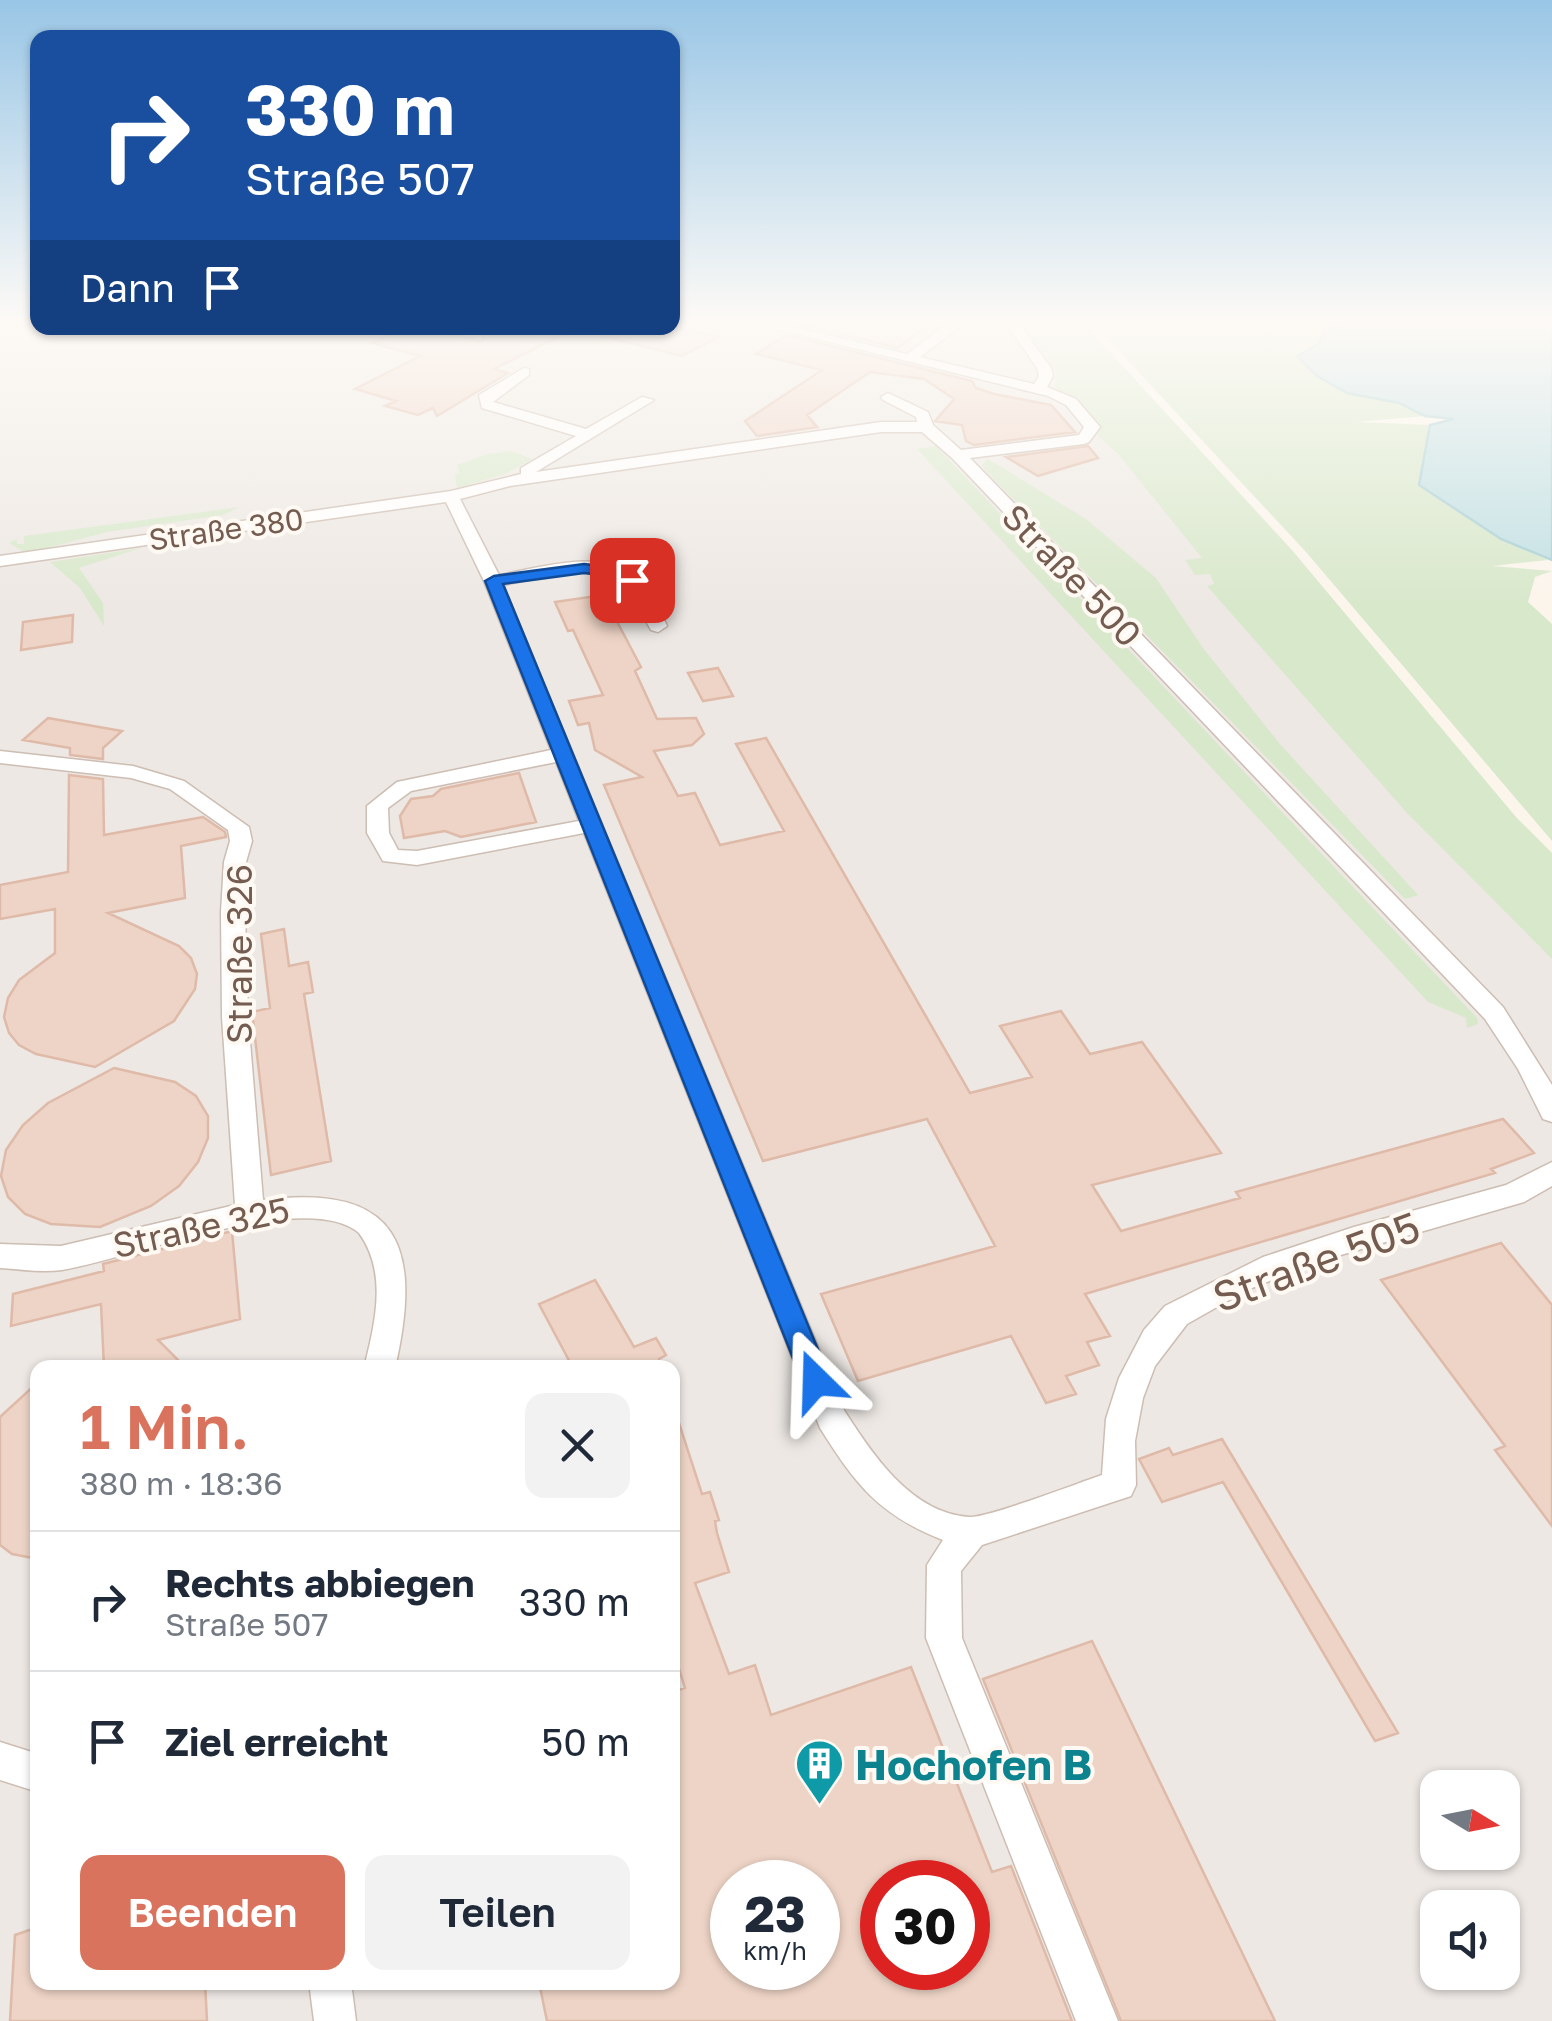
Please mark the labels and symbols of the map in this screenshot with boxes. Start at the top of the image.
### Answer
street label: Straße 500 [994,495,1150,655]
street label: Straße 380 [146,500,306,558]
pin [590,538,675,623]
street label: Straße 326 [218,864,260,1044]
street label: Straße 325 [109,1188,293,1266]
street label: Straße 505 [1206,1200,1426,1322]
position arrow [764,1329,868,1433]
building icon: Hochofen B [794,1738,846,1806]
place label: Hochofen B [855,1739,1092,1789]
north arrow [1420,1770,1520,1870]
speed limit sign: 30 [860,1860,990,1990]

